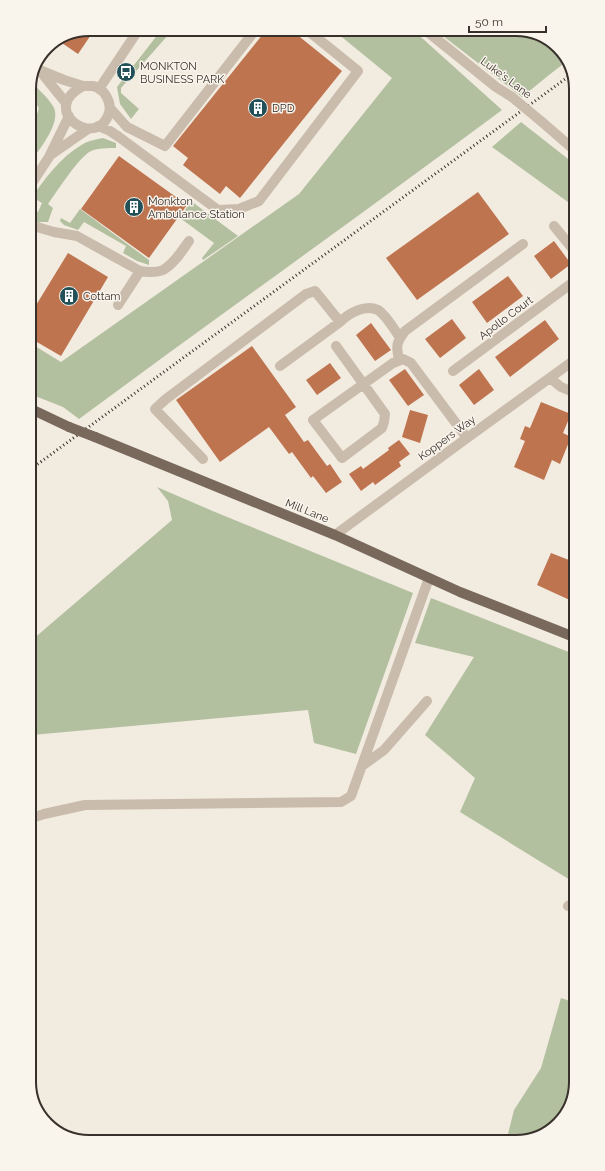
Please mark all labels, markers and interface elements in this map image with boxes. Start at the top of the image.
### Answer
scale bar [469,8,546,34]
text: 50 m [475,15,503,29]
street label: Luke's Lane [478,55,534,102]
place label: MONKTON BUSINESS PARK [140,60,225,86]
bus stop icon: MONKTON BUSINESS PARK [115,61,137,83]
building icon: DPD [247,97,269,119]
place label: DPD [272,102,295,115]
place label: Monkton Ambulance Station [148,195,245,221]
building icon: Monkton Ambulance Station [123,196,145,218]
building icon: Cottam [58,285,80,307]
place label: Cottam [83,290,120,303]
street label: Apollo Court [476,293,536,343]
street label: Koppers Way [416,413,478,463]
street label: Mill Lane [283,496,331,526]

